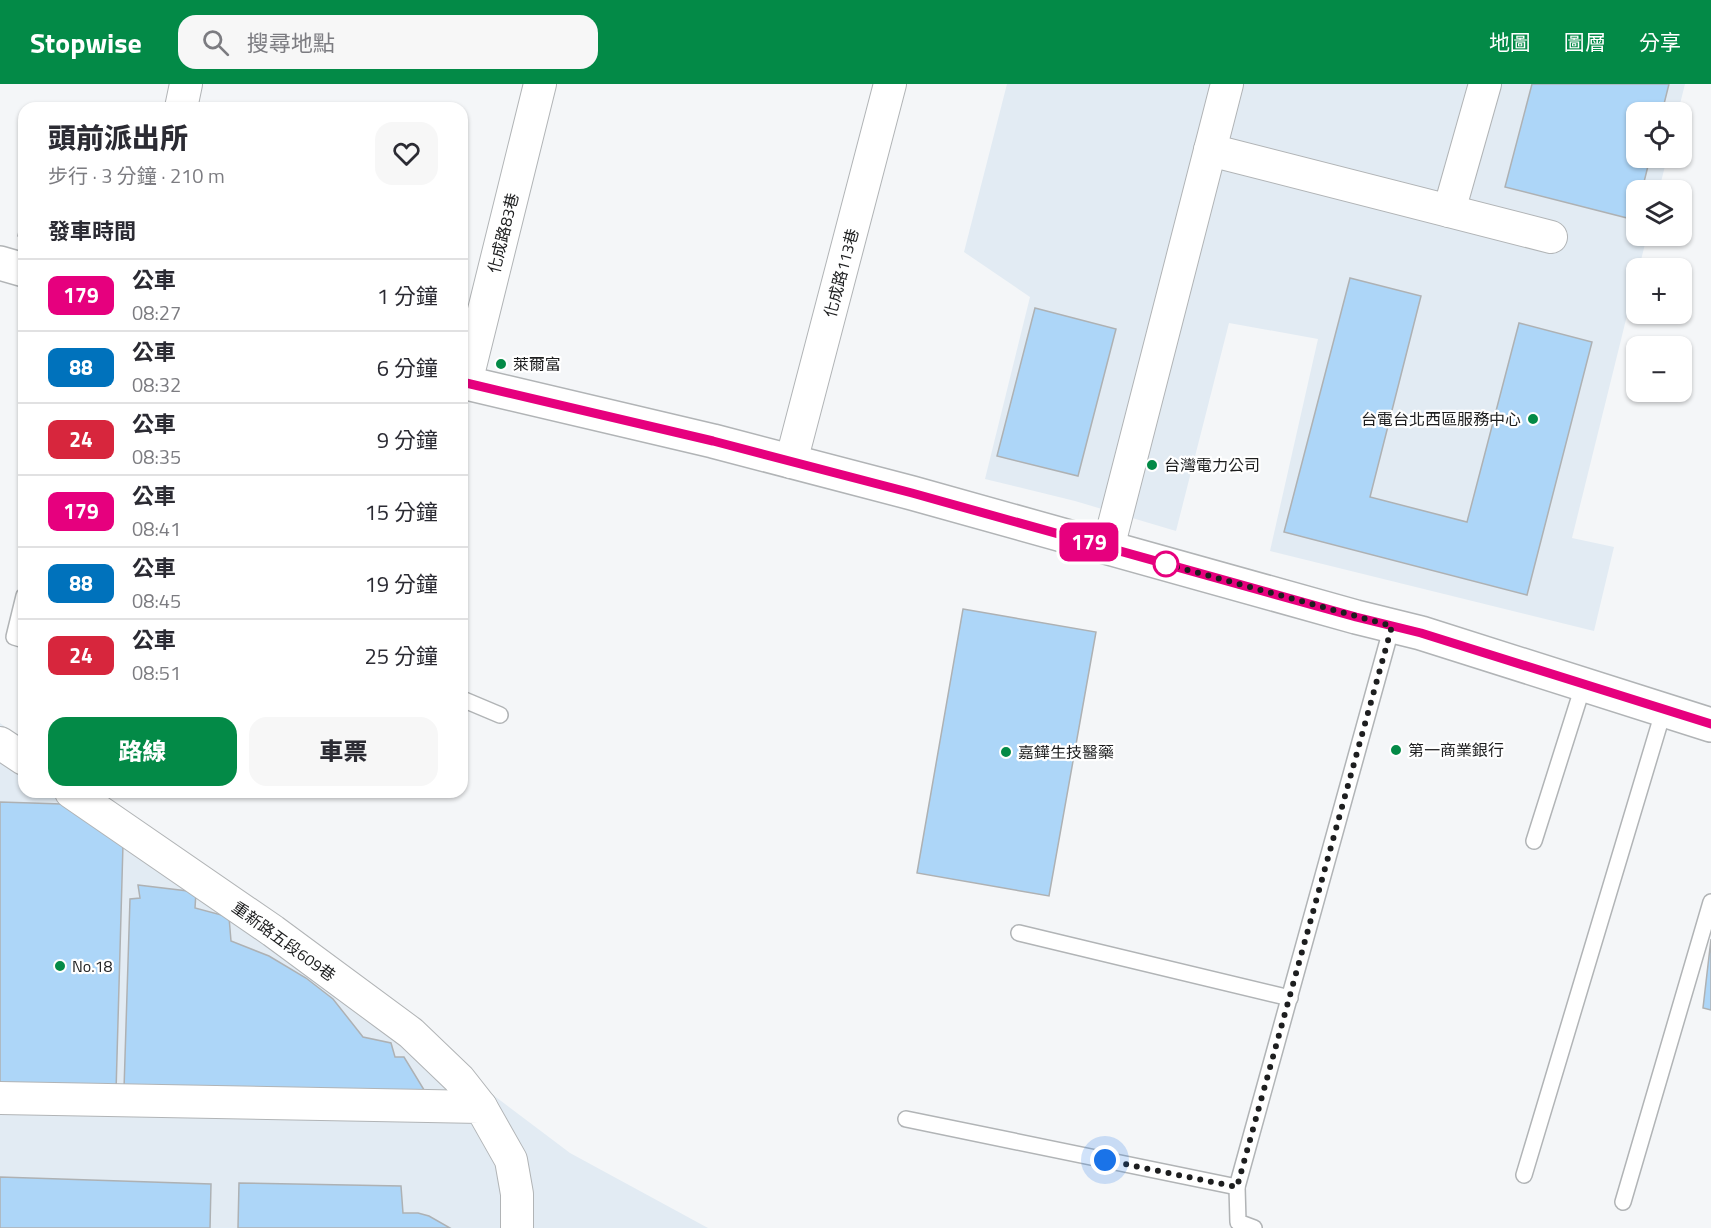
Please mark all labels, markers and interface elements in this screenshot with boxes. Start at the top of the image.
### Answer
search box [178,15,598,69]
text: Stopwise [30,21,142,64]
icon: search [199,26,232,59]
text: 搜尋地點 [247,26,335,60]
text: 地圖 [1489,26,1531,58]
text: 圖層 [1564,26,1606,58]
text: 分享 [1639,26,1681,58]
map controls [1626,102,1692,402]
button: locate [1626,102,1692,168]
text: 頭前派出所 [48,116,188,159]
button: heart [375,122,438,185]
text: 步行 · 3 分鐘 · 210 m [48,160,225,191]
button: layers [1626,180,1692,246]
street label: 化成路83巷 [481,190,525,276]
text: 發車時間 [48,214,136,248]
street label: 化成路113巷 [818,226,864,320]
button: + [1626,258,1692,324]
text: 公車 [132,263,176,297]
text: 179 [63,279,99,311]
text: 1 分鐘 [377,279,438,313]
text: 08:27 [132,297,181,328]
text: 公車 [132,335,176,369]
button: − [1626,336,1692,402]
text: 88 [69,351,93,383]
text: 6 分鐘 [377,351,438,385]
place label: 萊爾富 [513,352,561,376]
marker: 萊爾富 [494,357,508,371]
text: 08:32 [132,369,181,400]
text: 公車 [132,407,176,441]
place label: 台電台北西區服務中心 [1361,407,1521,431]
marker: 台電台北西區服務中心 [1526,412,1540,426]
text: 24 [69,423,93,455]
text: 9 分鐘 [377,423,438,457]
text: 08:35 [132,441,181,472]
place label: 台灣電力公司 [1164,453,1260,477]
marker: 台灣電力公司 [1145,458,1159,472]
text: 公車 [132,479,176,513]
text: 179 [63,495,99,527]
text: 15 分鐘 [365,495,438,529]
text: 08:41 [132,513,181,544]
line badge: 179 [1054,522,1124,562]
text: 179 [1071,526,1107,558]
text: 公車 [132,551,176,585]
unlabelled marker [1153,551,1179,577]
text: 88 [69,567,93,599]
text: 19 分鐘 [365,567,438,601]
text: 08:45 [132,585,181,616]
text: 公車 [132,623,176,657]
text: 24 [69,639,93,671]
text: 25 分鐘 [365,639,438,673]
text: 08:51 [132,657,181,688]
button: 路線 [48,717,237,786]
button: 車票 [249,717,438,786]
place label: 第一商業銀行 [1408,738,1504,762]
place label: 嘉鏵生技醫藥 [1018,740,1114,764]
marker: 第一商業銀行 [1389,743,1403,757]
marker: 嘉鏵生技醫藥 [999,745,1013,759]
street label: 重新路五段609巷 [227,895,341,987]
place label: No.18 [72,954,113,978]
marker: No.18 [53,959,67,973]
your location [1090,1145,1120,1175]

